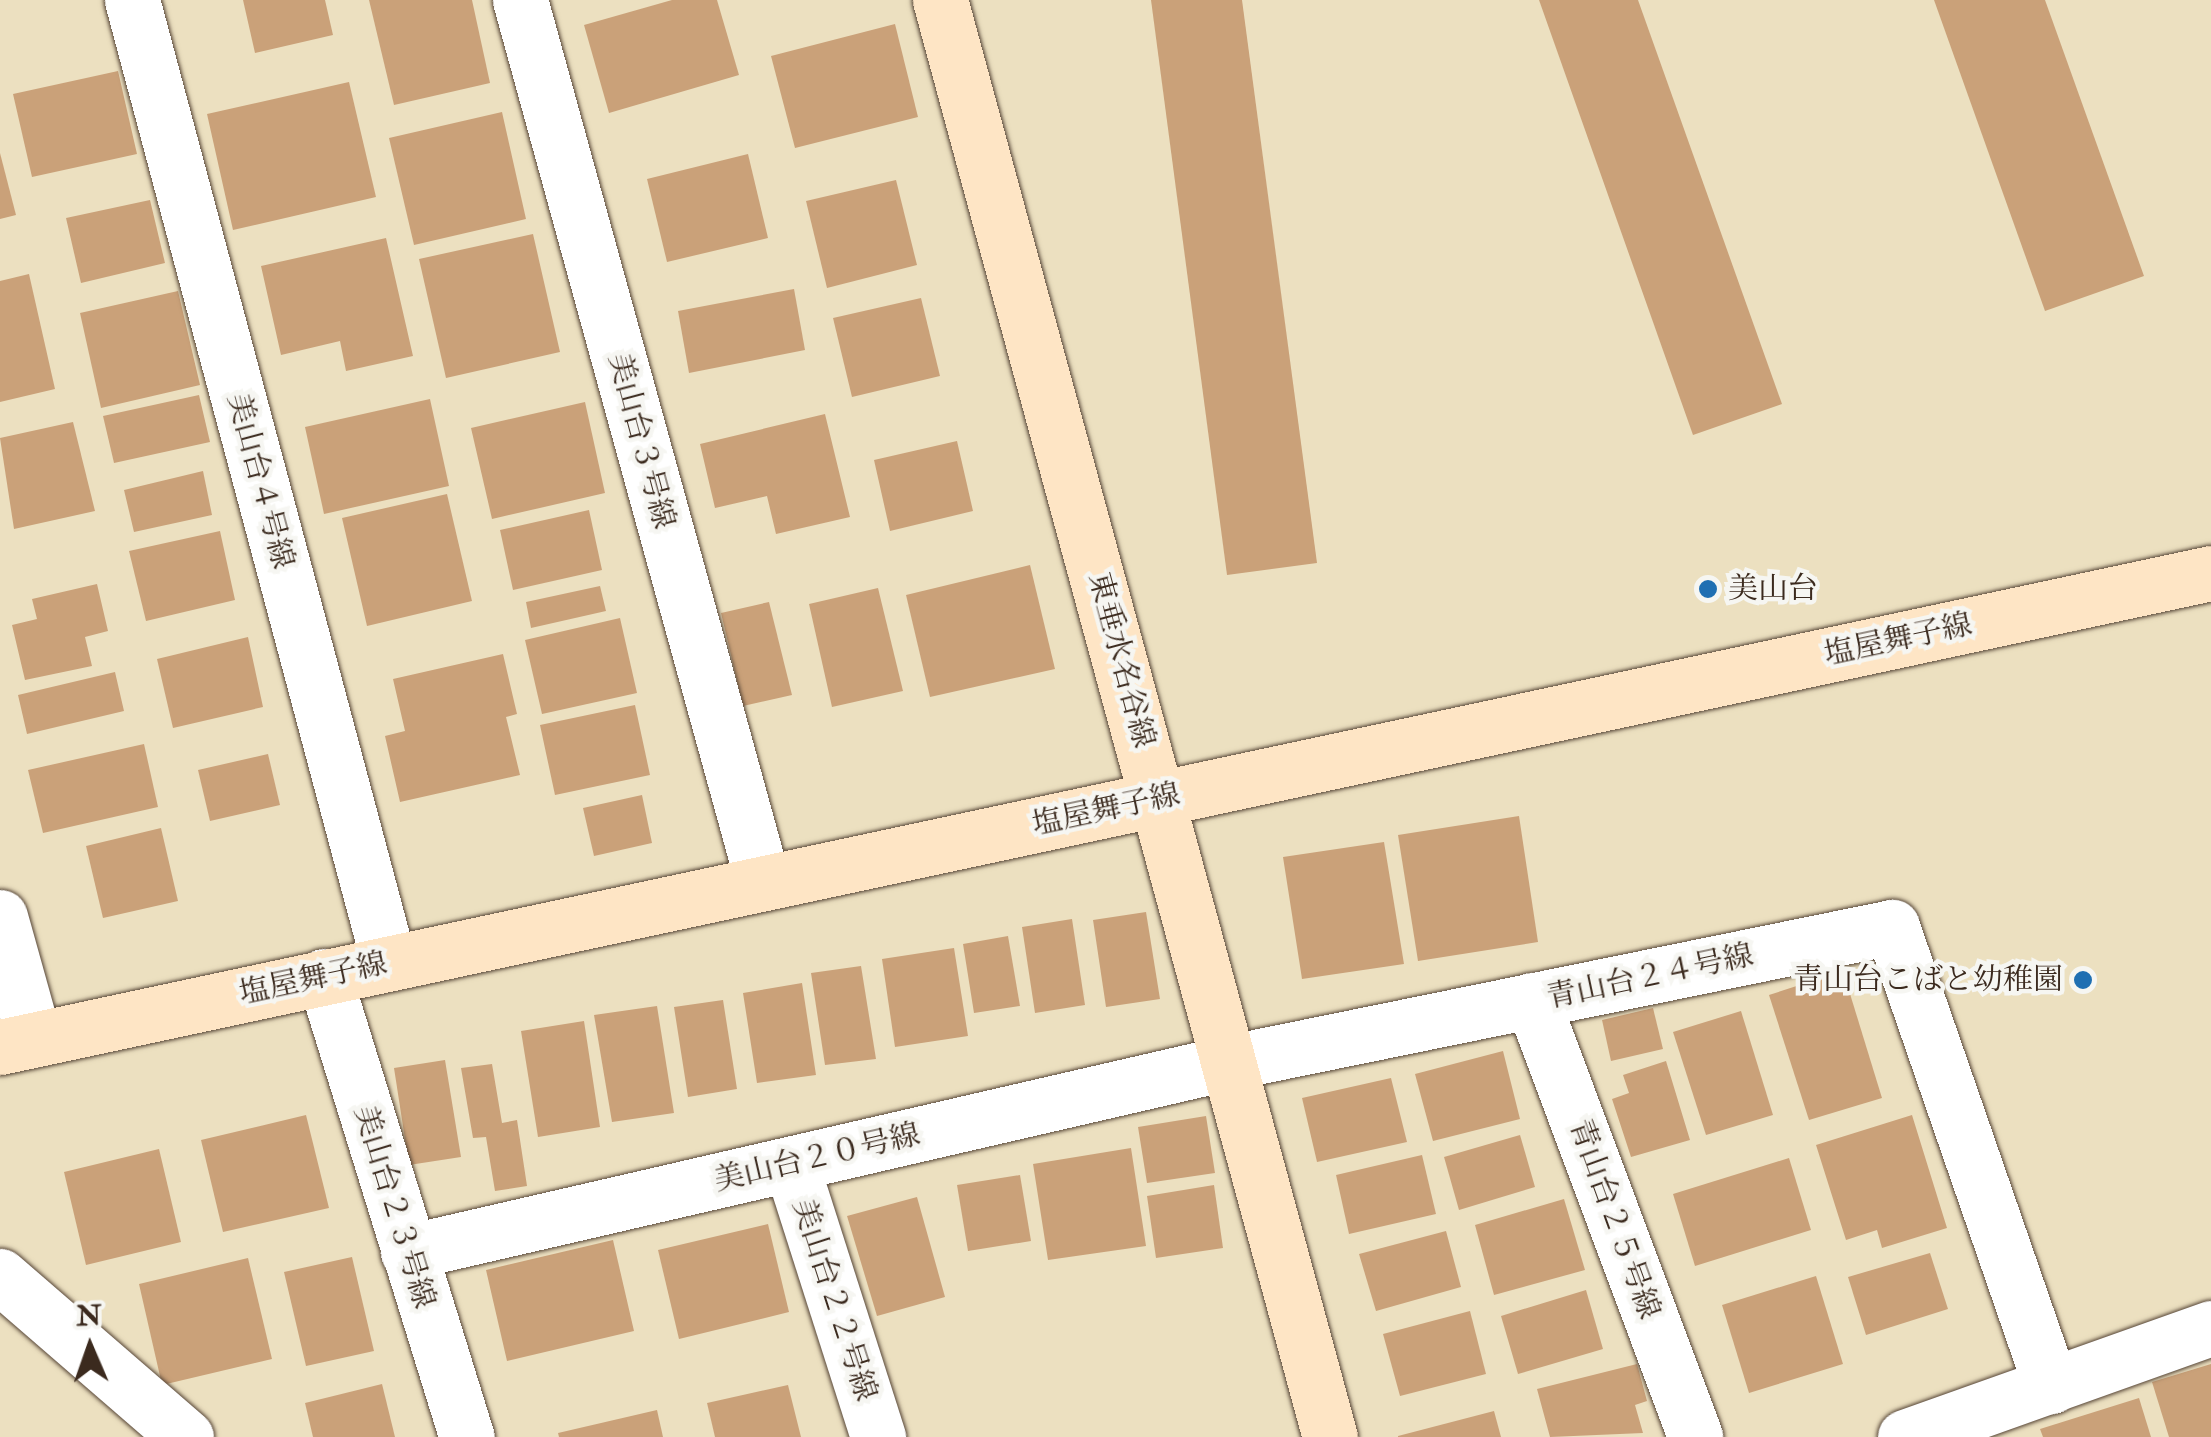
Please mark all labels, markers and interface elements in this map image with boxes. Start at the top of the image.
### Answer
street label: 美山台３号線 [600,349,682,533]
street label: 美山台４号線 [219,389,301,573]
street label: 東垂水名谷線 [1080,568,1162,752]
place label: 美山台 [1728,571,1818,607]
marker: 美山台 [1697,578,1719,600]
street label: 塩屋舞子線 [1821,607,1975,673]
street label: 塩屋舞子線 [1029,777,1183,843]
street label: 青山台２４号線 [1544,938,1756,1016]
street label: 塩屋舞子線 [236,946,390,1012]
place label: 青山台こばと幼稚園 [1793,962,2063,998]
marker: 青山台こばと幼稚園 [2072,969,2094,991]
street label: 美山台２３号線 [346,1101,442,1313]
street label: 青山台２５号線 [1561,1114,1667,1324]
street label: 美山台２０号線 [711,1117,923,1199]
street label: 美山台２２号線 [784,1195,884,1405]
north arrow [40,1297,140,1397]
text: N [76,1299,102,1334]

